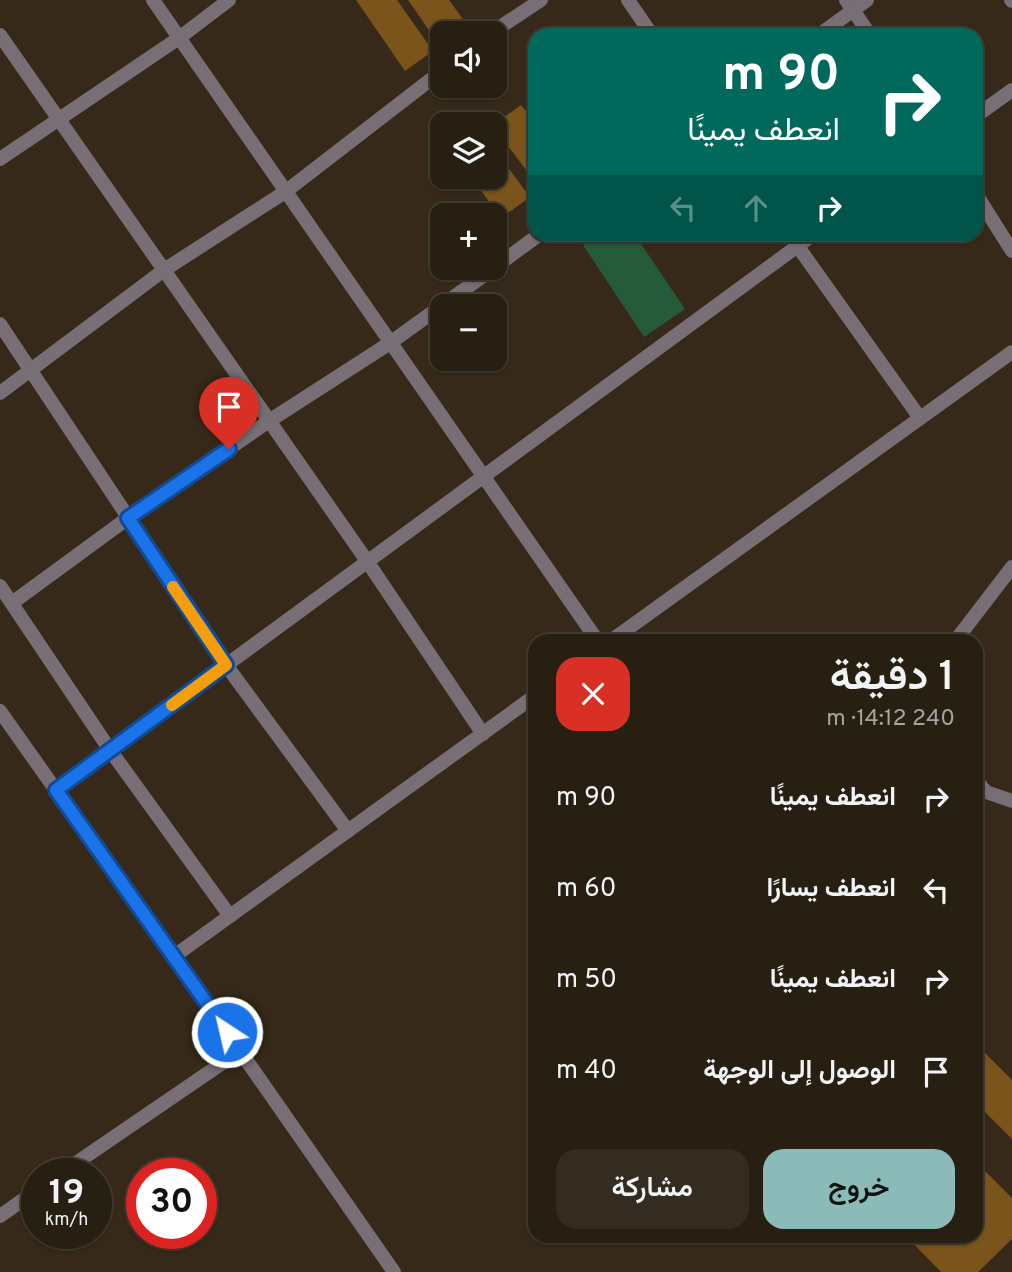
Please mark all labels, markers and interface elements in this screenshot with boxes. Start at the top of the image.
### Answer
map controls [430,21,507,371]
button: sound [430,21,507,98]
text: 90 m [722,46,840,108]
icon: right [864,56,955,147]
button: layers [430,112,507,189]
text: انعطف يمينًا [687,112,840,152]
icon: left [664,189,702,227]
icon: ahead [737,189,775,227]
icon: right [810,189,848,227]
button: + [430,203,507,280]
button: − [430,294,507,371]
pin [199,377,259,449]
icon: arrive [210,388,248,426]
text: 1 دقيقة [830,652,955,705]
button: close [556,657,630,731]
text: 240 m · 14:12 [826,705,955,734]
icon: right [917,780,955,818]
text: 90 m [556,782,616,815]
text: انعطف يمينًا [770,782,896,815]
icon: left [917,871,955,909]
text: 60 m [556,873,616,906]
text: انعطف يسارًا [766,873,896,906]
icon: right [917,962,955,1000]
text: 50 m [556,964,617,997]
text: انعطف يمينًا [770,964,896,997]
position arrow [190,995,264,1069]
icon: arrive [917,1053,955,1091]
text: 40 m [556,1055,617,1088]
text: الوصول إلى الوجهة [703,1055,896,1088]
button: مشاركة [556,1149,749,1229]
button: خروج [763,1149,955,1229]
speed limit sign: 30 [126,1158,217,1249]
text: 19 [49,1172,84,1216]
text: km/h [45,1209,88,1232]

